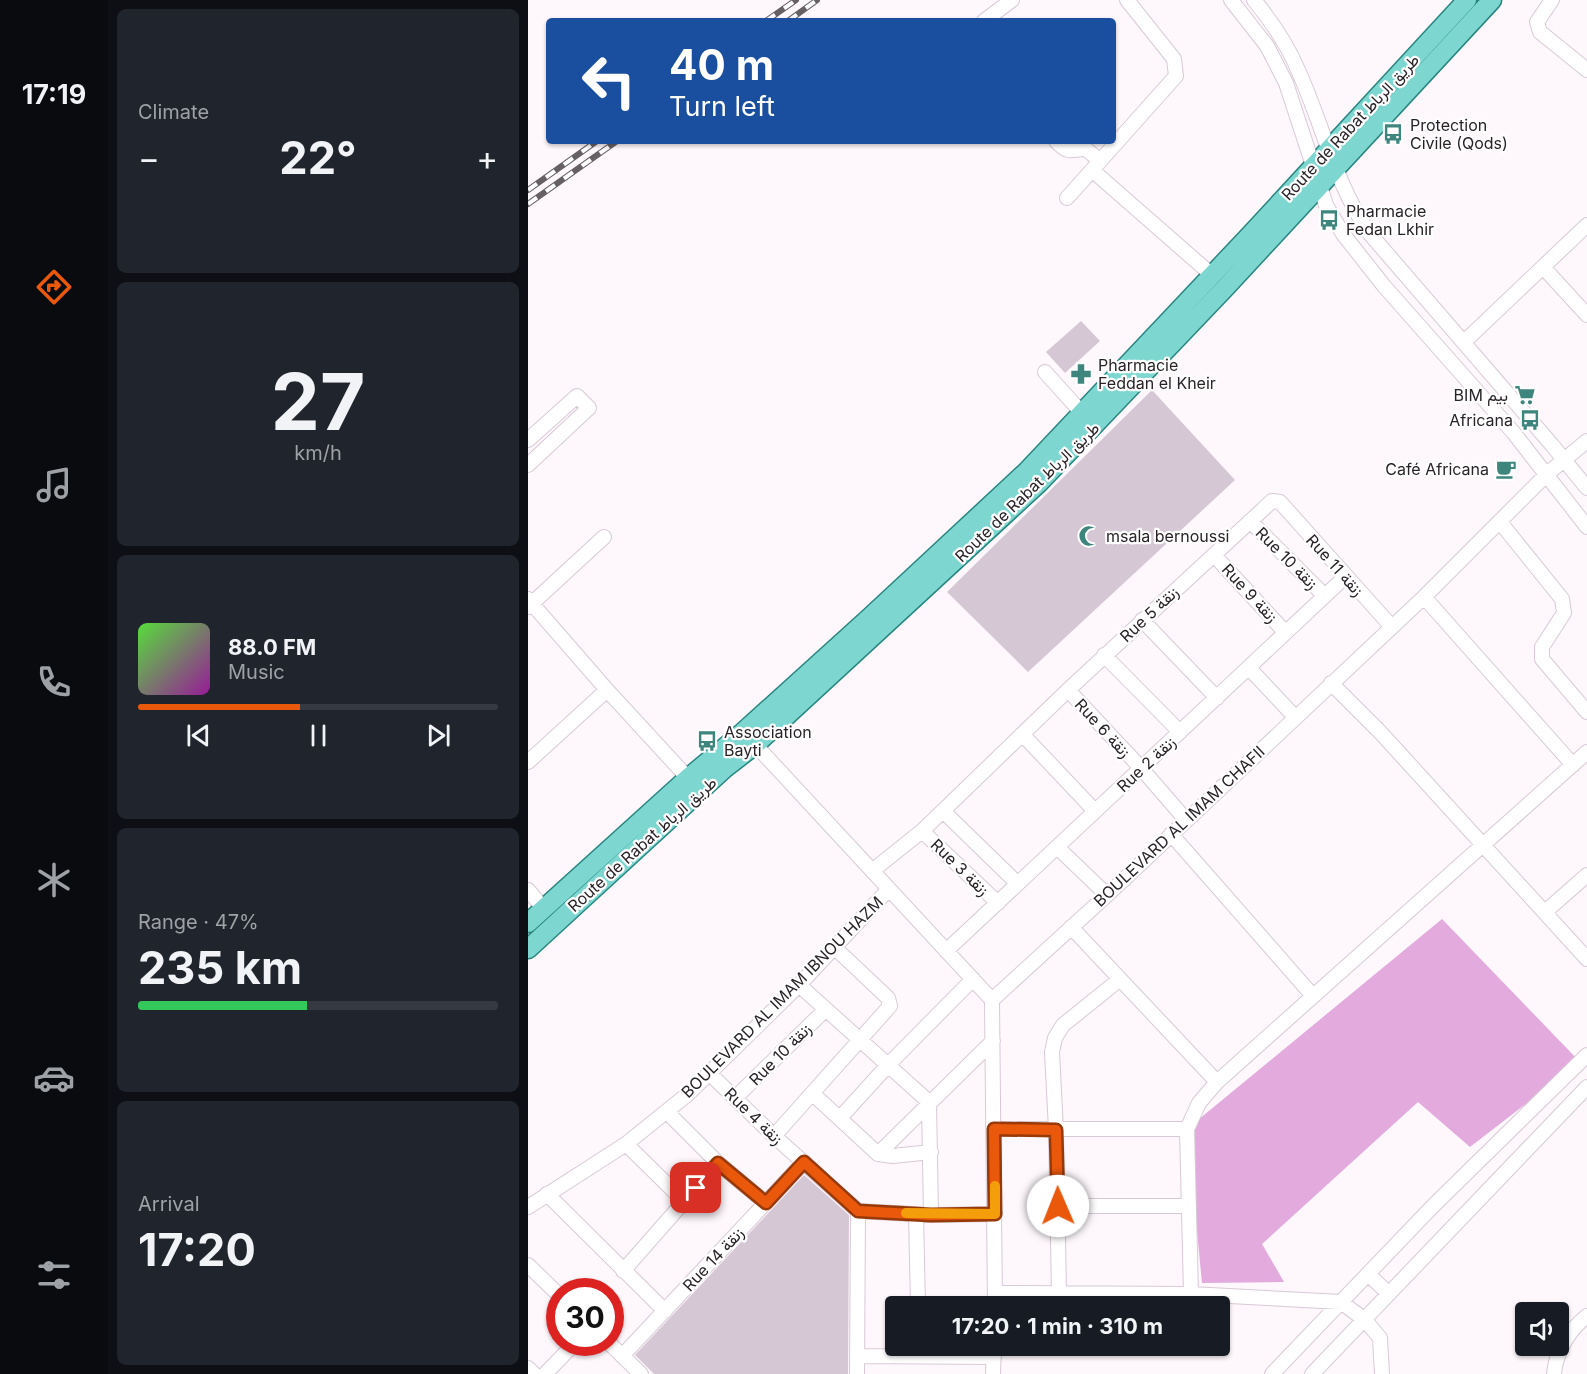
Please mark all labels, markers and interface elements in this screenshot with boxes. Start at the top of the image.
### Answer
text: 40 m [669,39,774,90]
icon: left [570,42,648,120]
street label: Route de Rabat طريق الرباط [1277,50,1424,205]
text: 17:19 [22,78,86,111]
text: Turn left [669,90,775,123]
text: Climate [138,100,209,124]
place label: Protection Civile (Qods) [1410,115,1508,153]
bus stop icon: Protection Civile (Qods) [1381,122,1405,146]
text: 22° [279,130,357,185]
text: − [138,138,160,178]
text: + [476,138,498,178]
place label: Pharmacie Fedan Lkhir [1346,201,1434,239]
bus stop icon: Pharmacie Fedan Lkhir [1317,208,1341,232]
icon: directions [33,266,75,308]
text: 27 [271,354,365,449]
place label: Pharmacie Feddan el Kheir [1098,355,1216,393]
pharmacy icon: Pharmacie Feddan el Kheir [1069,362,1093,386]
supermarket icon: BIM بيم [1513,383,1537,407]
place label: BIM بيم [1454,385,1508,406]
bus stop icon: Africana [1518,408,1542,432]
place label: Africana [1449,410,1513,430]
street label: Route de Rabat طريق الرباط [951,418,1104,567]
text: km/h [294,441,342,465]
cafe icon: Café Africana [1494,457,1518,481]
place label: Café Africana [1385,459,1489,479]
icon: music [33,464,75,506]
street label: Rue 10 زنقة [1251,523,1322,594]
mosque icon: msala bernoussi [1077,524,1101,548]
place label: msala bernoussi [1106,526,1229,546]
street label: Rue 11 زنقة [1301,530,1368,601]
street label: Rue 9 زنقة [1217,559,1282,627]
street label: Rue 5 زنقة [1115,582,1183,647]
text: 88.0 FM [228,634,316,660]
text: Music [228,660,285,684]
icon: phone [33,661,75,703]
street label: Rue 6 زنقة [1070,694,1135,762]
icon: previous [182,719,215,752]
icon: pause [302,719,335,752]
icon: next [422,719,455,752]
place label: Association Bayti [724,722,812,760]
bus stop icon: Association Bayti [695,729,719,753]
street label: Rue 2 زنقة [1112,732,1180,797]
street label: BOULEVARD AL IMAM CHAFII [1089,741,1269,911]
street label: Route de Rabat طريق الرباط [564,772,721,917]
street label: Rue 3 زنقة [926,834,993,900]
icon: climate [33,859,75,901]
street label: BOULEVARD AL IMAM IBNOU HAZM [677,892,887,1102]
text: Range · 47% [138,910,259,934]
text: 235 km [138,940,302,995]
street label: Rue 10 زنقة [745,1019,816,1090]
icon: car [33,1057,75,1099]
street label: Rue 4 زنقة [720,1083,787,1149]
pin [670,1162,721,1213]
icon: arrive [679,1171,712,1204]
position arrow [1026,1174,1090,1238]
text: Arrival [138,1192,200,1216]
text: 17:20 [138,1222,256,1277]
street label: Rue 14 زنقة [678,1223,748,1296]
icon: filters [33,1254,75,1296]
speed limit sign: 30 [546,1278,624,1356]
map controls [1515,1302,1569,1356]
button: sound [1515,1302,1569,1356]
text: 17:20 · 1 min · 310 m [952,1313,1163,1339]

